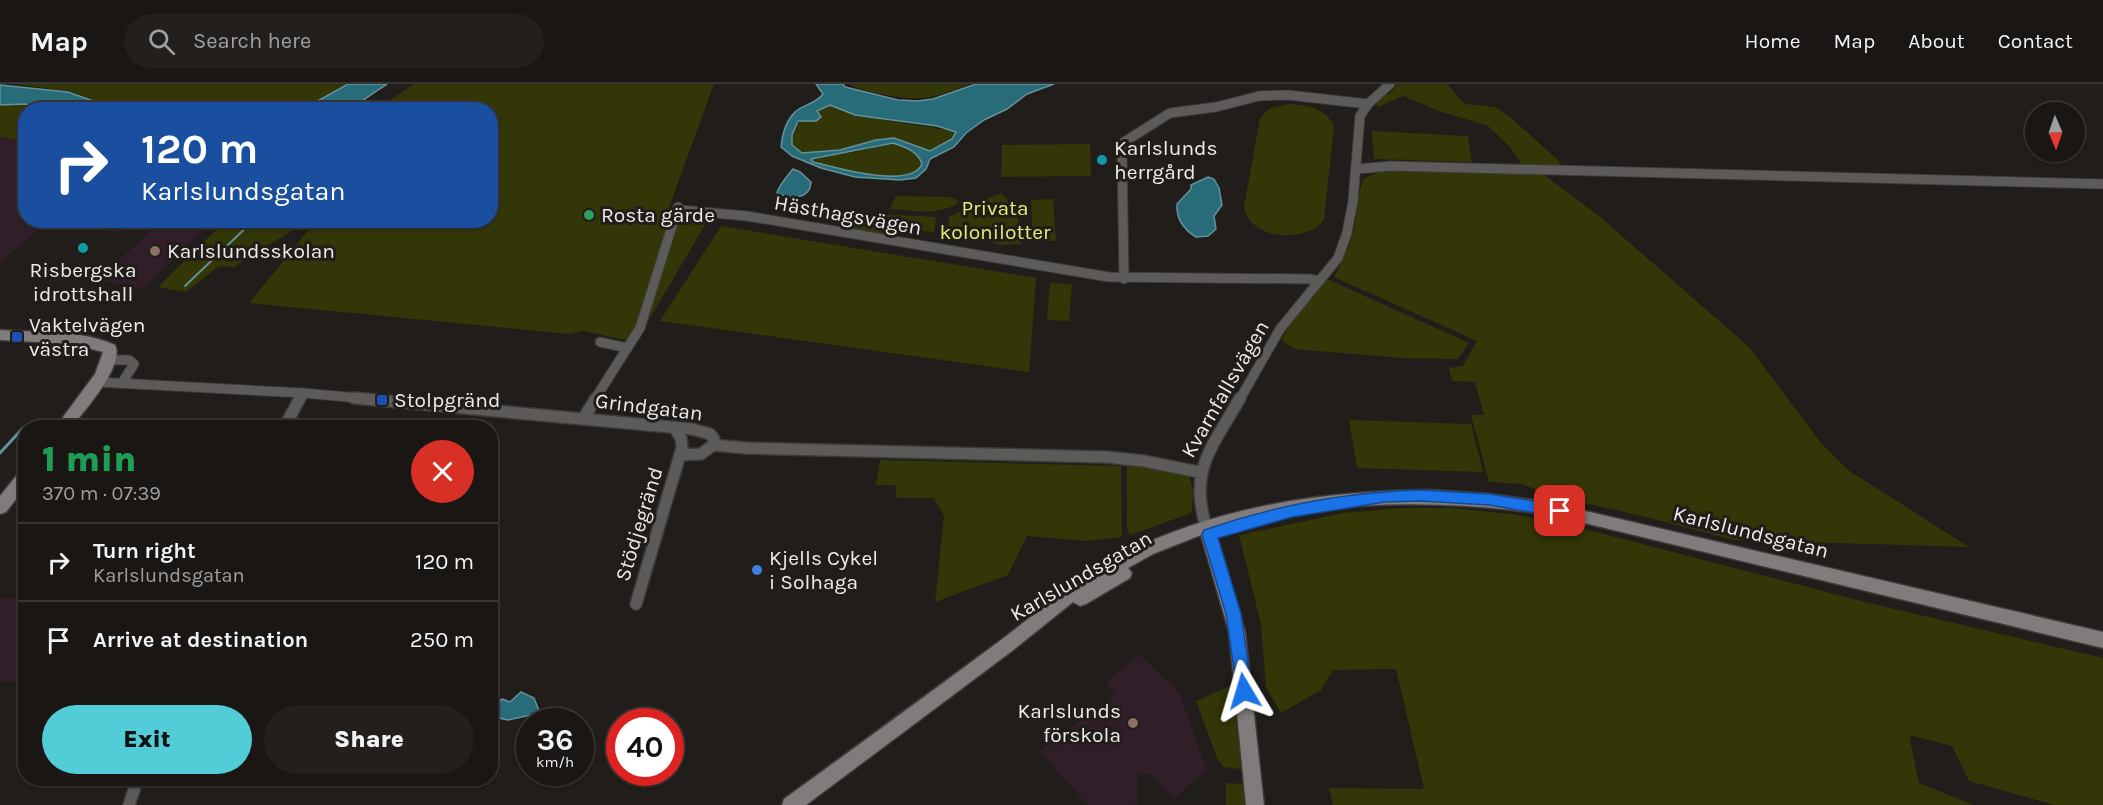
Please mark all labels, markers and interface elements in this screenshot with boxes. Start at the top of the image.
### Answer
search box [124,14,544,68]
text: Map [30,25,88,58]
icon: search [145,25,178,58]
text: Search here [193,28,311,54]
text: Home [1745,29,1801,53]
text: Map [1834,29,1875,53]
text: About [1908,29,1965,53]
text: Contact [1998,29,2073,53]
north arrow [2025,102,2085,162]
map controls [2025,102,2085,162]
text: 120 m [141,124,258,174]
icon: right [42,126,120,204]
place label: Karlslunds herrgård [1114,136,1218,184]
marker: Karlslunds herrgård [1095,153,1109,167]
text: Karlslundsgatan [141,175,346,207]
street label: Hästhagsvägen [773,190,923,240]
park label: Privata kolonilotter [939,196,1051,244]
place label: Rosta gärde [601,203,715,227]
marker: Rosta gärde [582,208,596,222]
place label: Karlslundsskolan [167,239,335,263]
marker: Risbergska idrottshall [76,241,90,255]
marker: Karlslundsskolan [148,244,162,258]
place label: Risbergska idrottshall [30,258,136,306]
place label: Vaktelvägen västra [29,313,146,361]
street label: Kvarnfallsvägen [1176,316,1274,462]
marker: Vaktelvägen västra [10,330,24,344]
place label: Stolpgränd [394,388,500,412]
street label: Grindgatan [594,389,704,425]
marker: Stolpgränd [375,393,389,407]
text: 1 min [42,438,136,480]
button: close [411,440,474,503]
street label: Stödjegränd [610,464,668,584]
text: 370 m · 07:39 [42,482,161,505]
pin [1534,485,1585,536]
icon: arrive [1543,494,1576,527]
street label: Karlslundsgatan [1671,501,1831,563]
street label: Karlslundsgatan [1006,526,1156,626]
text: Turn right [93,538,196,564]
icon: right [42,546,75,579]
place label: Kjells Cykel i Solhaga [769,546,878,594]
text: 120 m [415,549,474,575]
marker: Kjells Cykel i Solhaga [750,563,764,577]
text: Karlslundsgatan [93,564,245,587]
icon: arrive [42,624,75,657]
text: Arrive at destination [93,627,308,653]
text: 250 m [410,627,474,653]
position arrow [1212,659,1276,723]
place label: Karlslunds förskola [1017,699,1121,747]
button: Exit [42,705,252,774]
button: Share [264,705,474,774]
speed limit sign: 40 [606,708,684,786]
marker: Karlslunds förskola [1126,716,1140,730]
text: 36 [537,722,573,758]
text: km/h [536,753,574,771]

